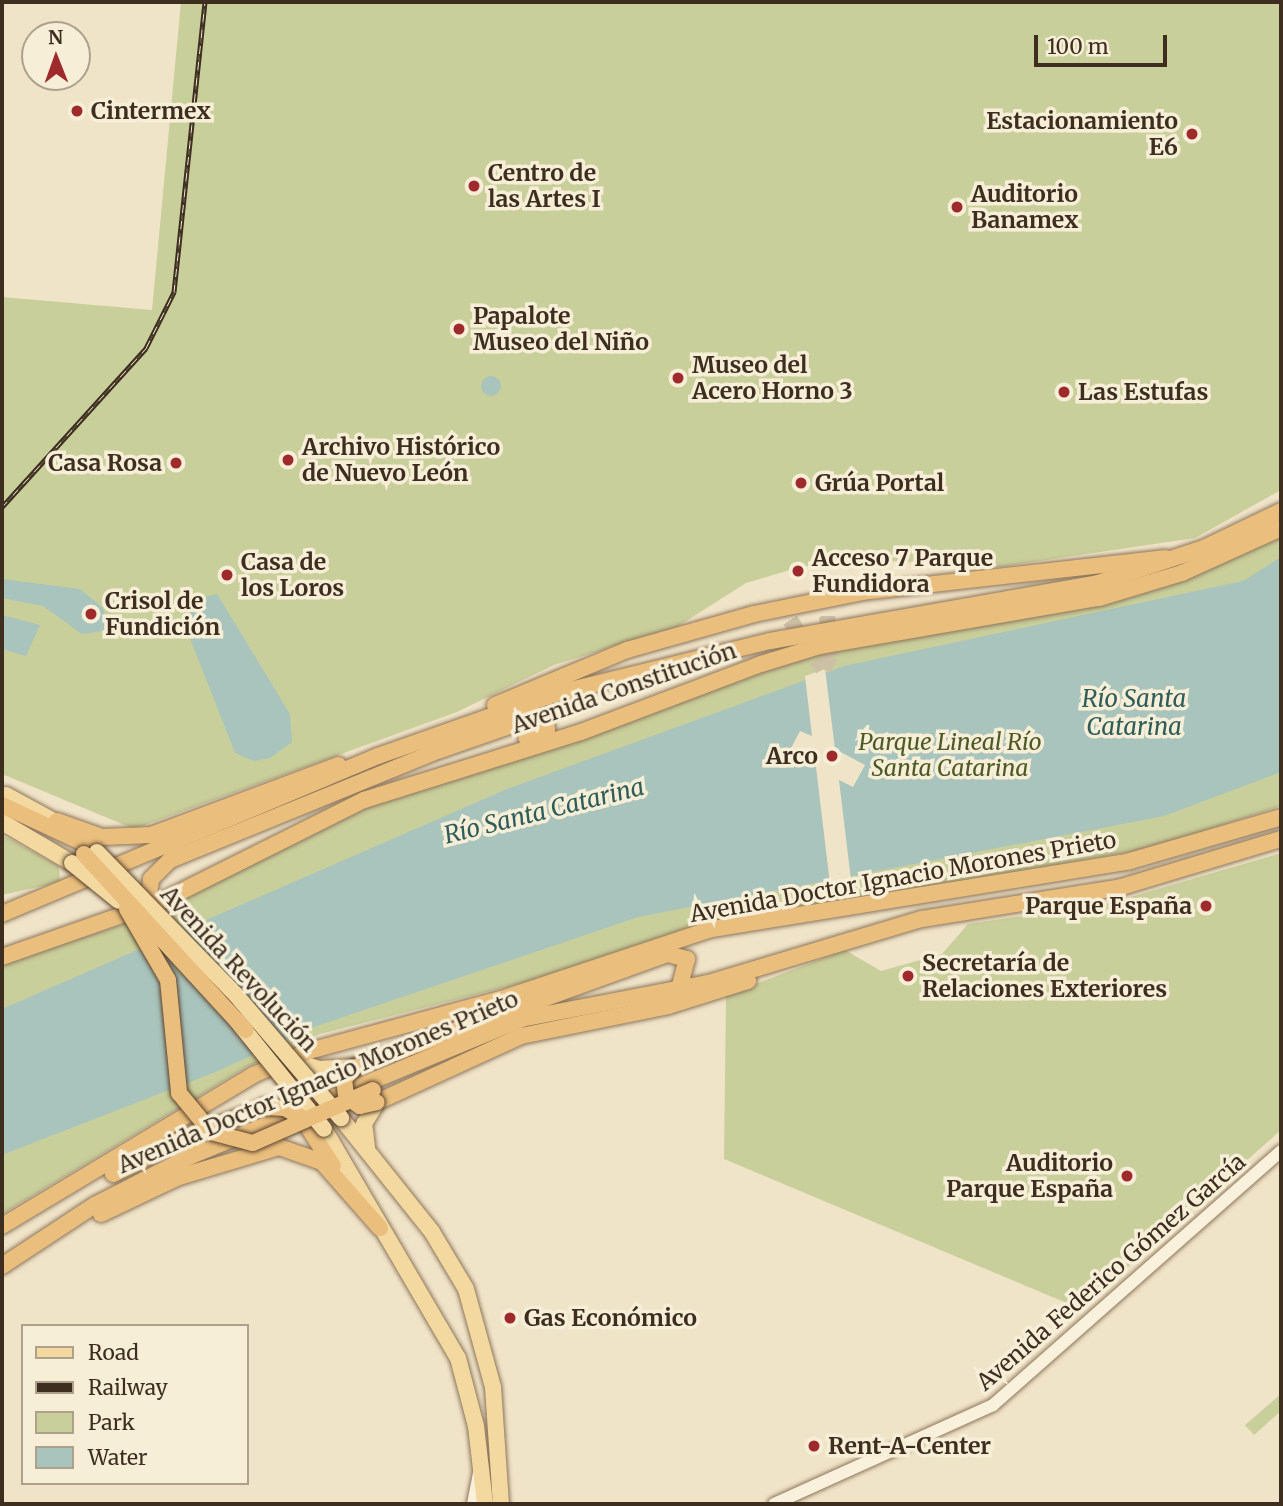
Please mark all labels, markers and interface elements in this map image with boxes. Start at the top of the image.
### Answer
north arrow [21,21,91,91]
scale bar [1038,21,1171,65]
text: N [48,25,63,49]
text: 100 m [1047,33,1109,60]
place label: Cintermex [91,97,211,125]
marker: Cintermex [69,103,85,119]
place label: Estacionamiento E6 [986,107,1178,161]
marker: Estacionamiento E6 [1184,126,1200,142]
place label: Centro de las Artes I [488,159,601,213]
marker: Centro de las Artes I [466,178,482,194]
place label: Auditorio Banamex [971,180,1078,234]
marker: Auditorio Banamex [949,199,965,215]
place label: Papalote Museo del Niño [473,302,649,356]
marker: Papalote Museo del Niño [451,321,467,337]
place label: Museo del Acero Horno 3 [692,351,853,405]
marker: Museo del Acero Horno 3 [670,370,686,386]
place label: Las Estufas [1078,378,1208,406]
marker: Las Estufas [1056,384,1072,400]
place label: Archivo Histórico de Nuevo León [302,433,500,487]
place label: Casa Rosa [48,449,162,477]
marker: Archivo Histórico de Nuevo León [280,452,296,468]
marker: Casa Rosa [168,455,184,471]
place label: Grúa Portal [815,469,944,497]
marker: Grúa Portal [793,475,809,491]
place label: Acceso 7 Parque Fundidora [812,544,993,598]
place label: Casa de los Loros [241,548,344,602]
marker: Acceso 7 Parque Fundidora [790,563,806,579]
marker: Casa de los Loros [219,567,235,583]
place label: Crisol de Fundición [105,587,220,641]
marker: Crisol de Fundición [83,606,99,622]
street label: Avenida Constitución [508,637,740,739]
water label: Río Santa Catarina [1082,685,1186,741]
park label: Parque Lineal Río Santa Catarina [858,728,1042,782]
place label: Arco [766,742,818,770]
marker: Arco [824,748,840,764]
water label: Río Santa Catarina [441,772,647,850]
street label: Avenida Doctor Ignacio Morones Prieto [688,826,1118,928]
street label: Avenida Revolución [155,880,323,1058]
place label: Parque España [1025,892,1192,920]
marker: Parque España [1198,898,1214,914]
place label: Secretaría de Relaciones Exteriores [922,949,1167,1003]
marker: Secretaría de Relaciones Exteriores [900,968,916,984]
street label: Avenida Doctor Ignacio Morones Prieto [114,985,522,1179]
street label: Avenida Federico Gómez García [971,1148,1251,1396]
place label: Auditorio Parque España [946,1149,1113,1203]
marker: Auditorio Parque España [1119,1168,1135,1184]
place label: Gas Económico [524,1304,697,1332]
marker: Gas Económico [502,1310,518,1326]
legend [21,1324,248,1485]
text: Road [88,1339,139,1366]
text: Railway [88,1374,168,1401]
text: Park [88,1409,135,1436]
place label: Rent-A-Center [828,1432,991,1460]
marker: Rent-A-Center [806,1438,822,1454]
text: Water [88,1444,147,1471]

